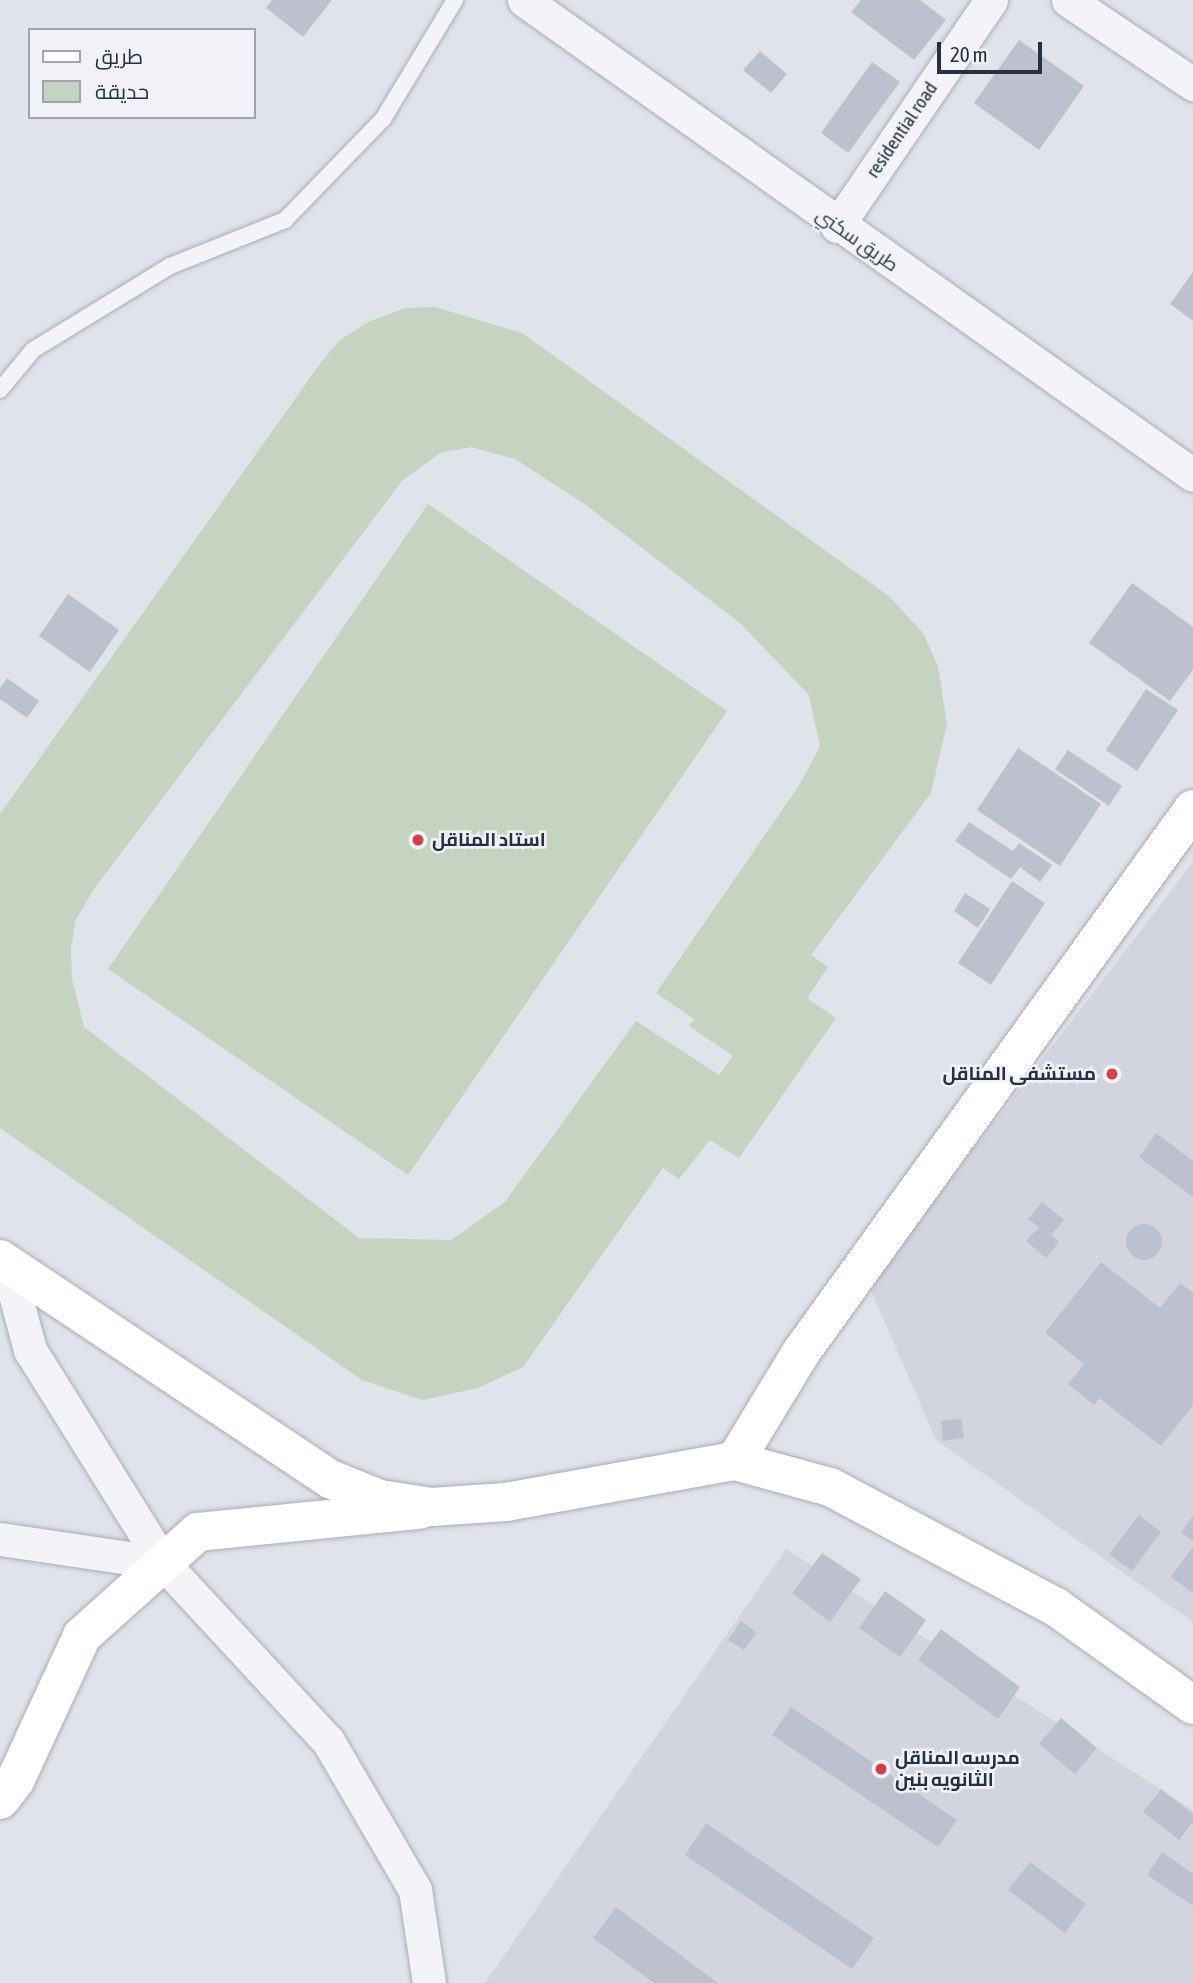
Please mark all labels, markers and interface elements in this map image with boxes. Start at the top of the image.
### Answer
legend [28,28,256,119]
scale bar [941,28,1046,72]
text: 20 m [950,42,988,66]
text: طريق [95,44,143,68]
street label: residential road [862,78,942,182]
text: حديقة [95,79,149,103]
street label: طريق سكني [811,203,903,277]
place label: استاد المناقل [432,829,546,851]
marker: استاد المناقل [410,832,426,848]
place label: مستشفى المناقل [943,1063,1096,1085]
marker: مستشفى المناقل [1102,1064,1122,1084]
place label: مدرسه المناقل الثانويه بنين [895,1747,1020,1791]
marker: مدرسه المناقل الثانويه بنين [873,1761,889,1777]

